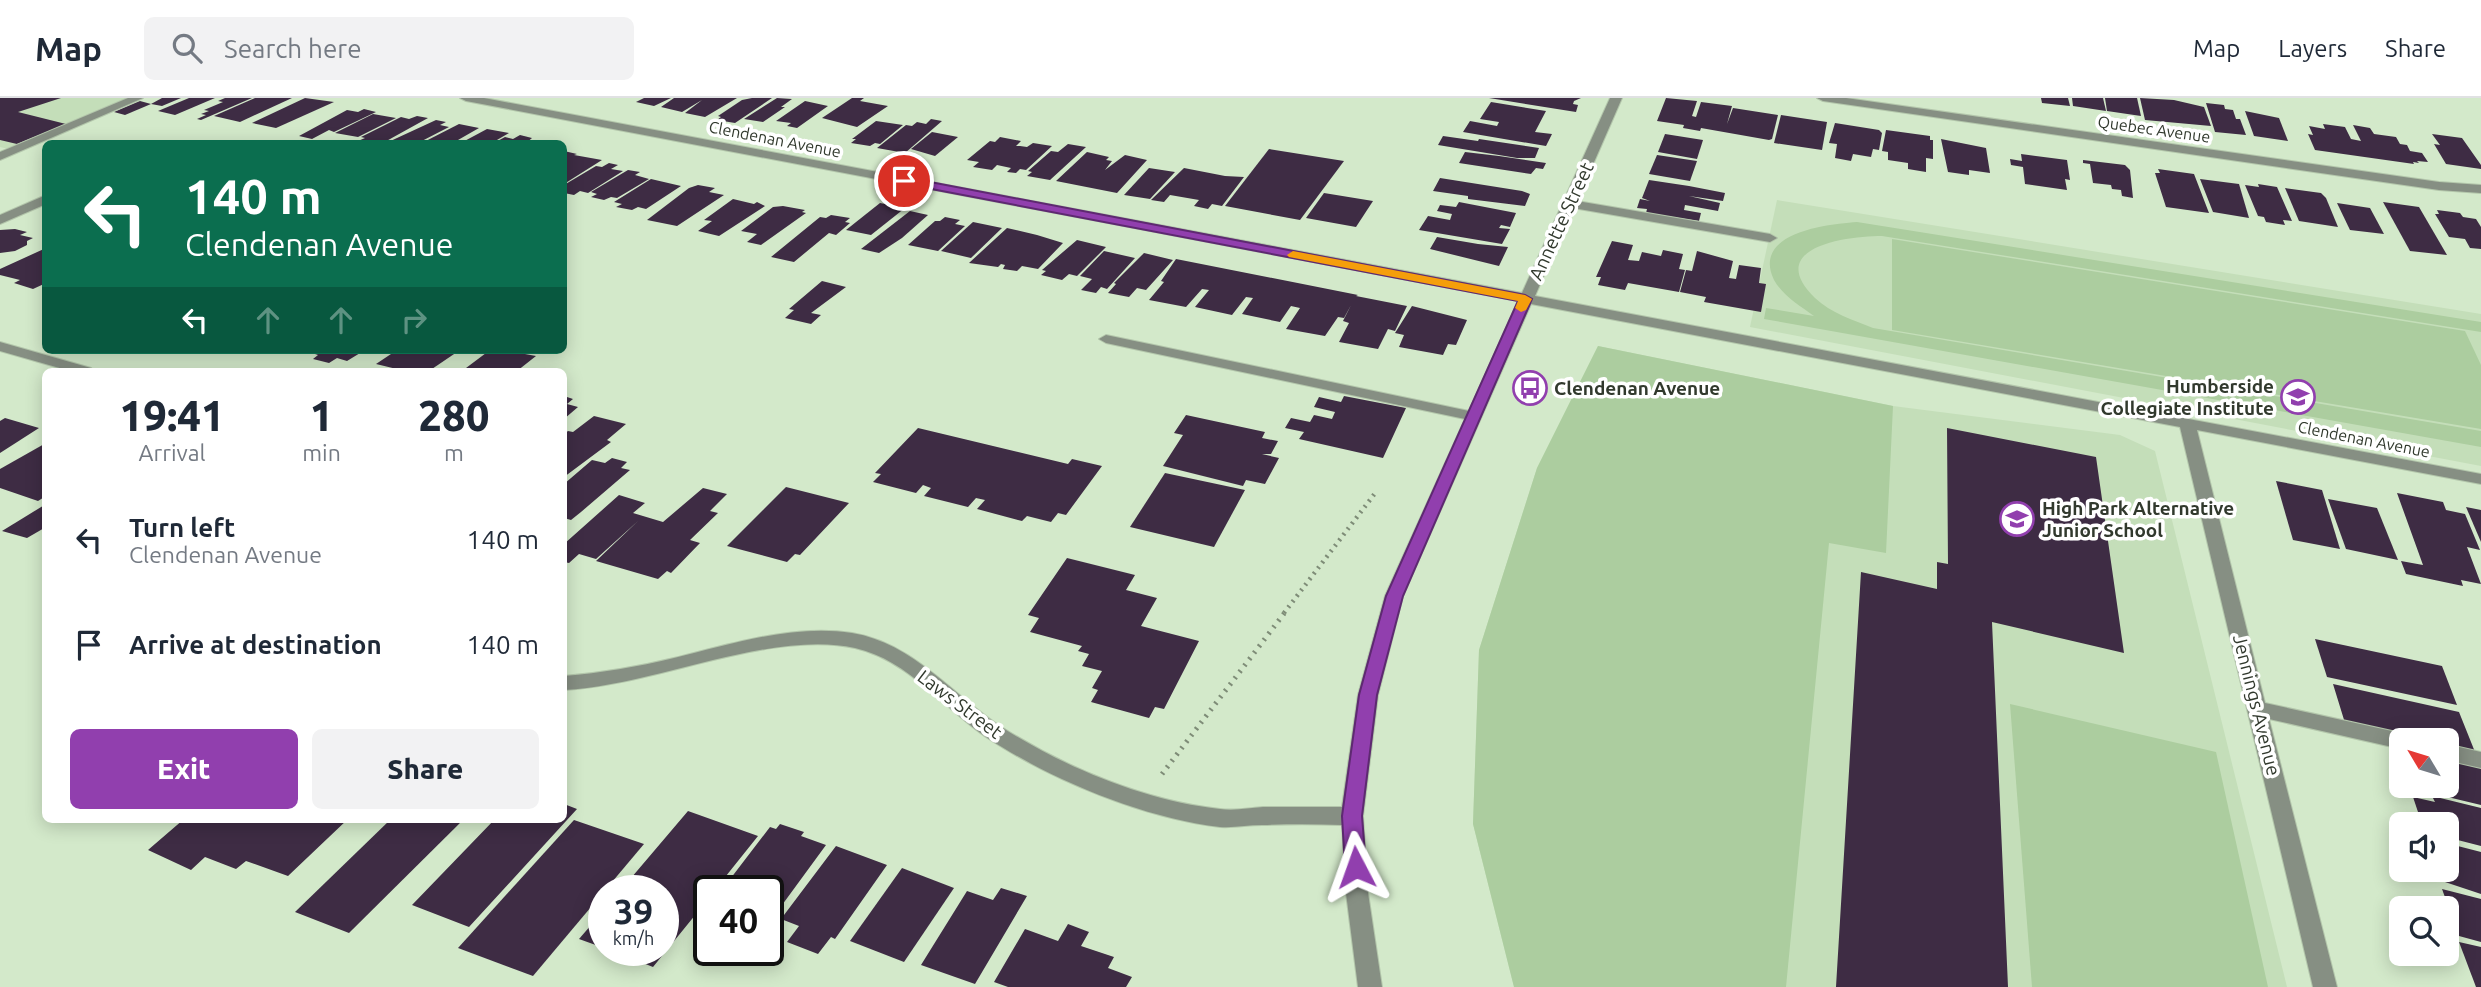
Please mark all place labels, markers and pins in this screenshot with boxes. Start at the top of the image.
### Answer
pin [874,151,934,211]
bus stop icon: Clendenan Avenue [1511,369,1549,407]
place label: Humberside Collegiate Institute [2101,375,2274,419]
place label: Clendenan Avenue [1554,377,1720,399]
school or university icon: Humberside Collegiate Institute [2279,378,2317,416]
place label: High Park Alternative Junior School [2042,497,2234,541]
school or university icon: High Park Alternative Junior School [1998,500,2036,538]

